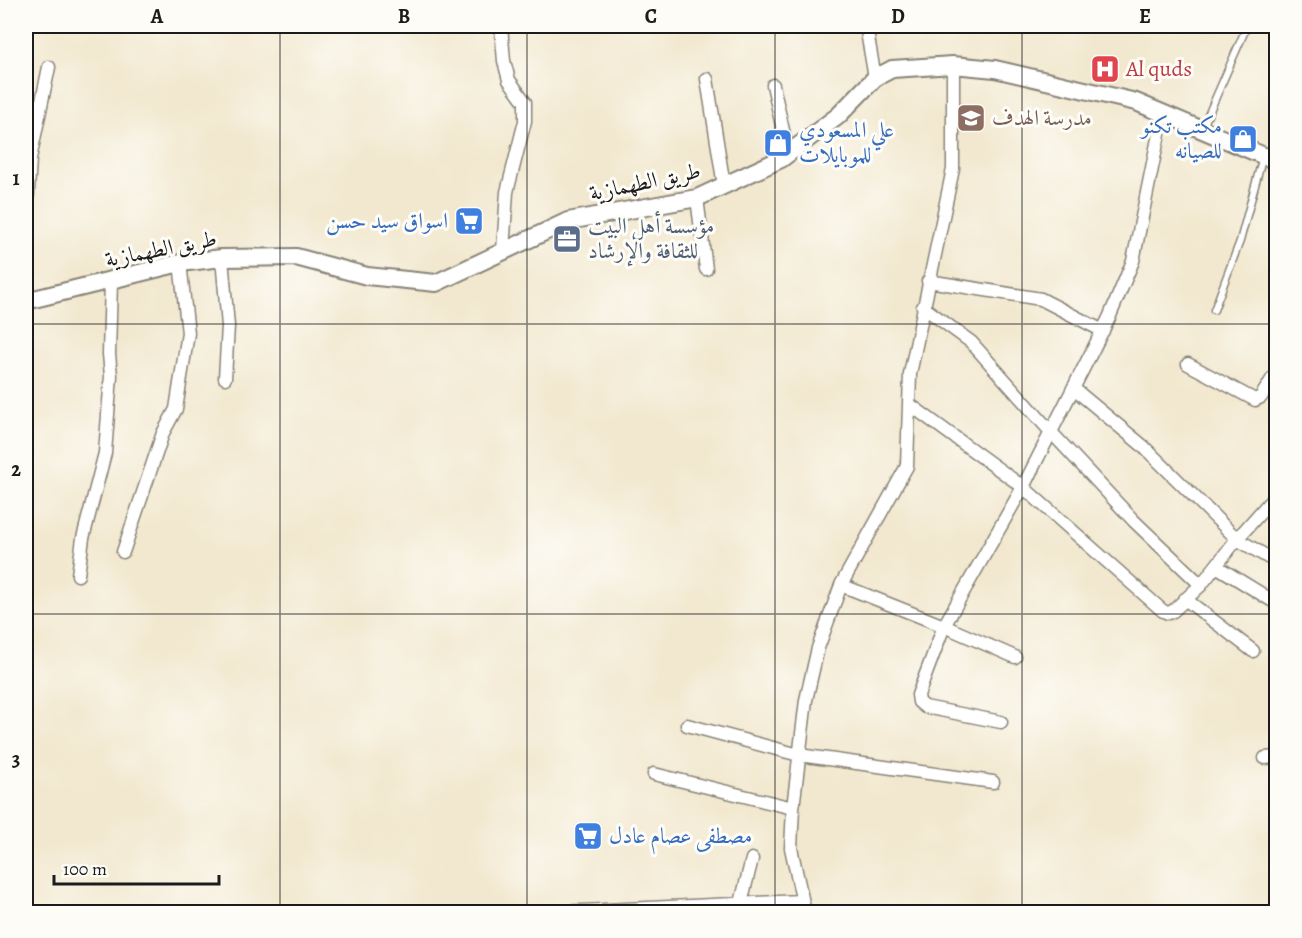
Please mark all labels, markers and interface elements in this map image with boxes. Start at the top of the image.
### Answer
text: A [150,3,164,30]
text: B [398,3,410,30]
text: C [645,3,657,30]
text: D [891,3,905,30]
text: E [1139,3,1151,30]
hospital icon: Al quds [1089,53,1121,85]
place label: Al quds [1125,54,1192,84]
school or university icon: مدرسة الهدف [955,102,987,134]
place label: مدرسة الهدف [992,103,1092,133]
place label: مكتب تكنو للصيانه [1139,111,1222,166]
place label: علي المسعودي للموبايلات [799,115,894,170]
shop icon: مكتب تكنو للصيانه [1227,123,1259,155]
shop icon: علي المسعودي للموبايلات [762,127,794,159]
street label: طريق الطهمازية [587,156,703,208]
text: 1 [12,165,20,192]
supermarket icon: اسواق سيد حسن [453,205,485,237]
place label: اسواق سيد حسن [326,206,448,236]
place label: مؤسسة أهل البيت للثقافة والإرشاد [588,210,714,267]
street label: طريق الطهمازية [103,223,219,275]
office icon: مؤسسة أهل البيت للثقافة والإرشاد [551,223,583,255]
text: 2 [11,456,21,483]
text: 3 [12,746,20,773]
supermarket icon: مصطفى عصام عادل [572,820,604,852]
place label: مصطفى عصام عادل [609,821,752,855]
scale bar [54,848,219,886]
text: 100 m [63,857,107,881]

